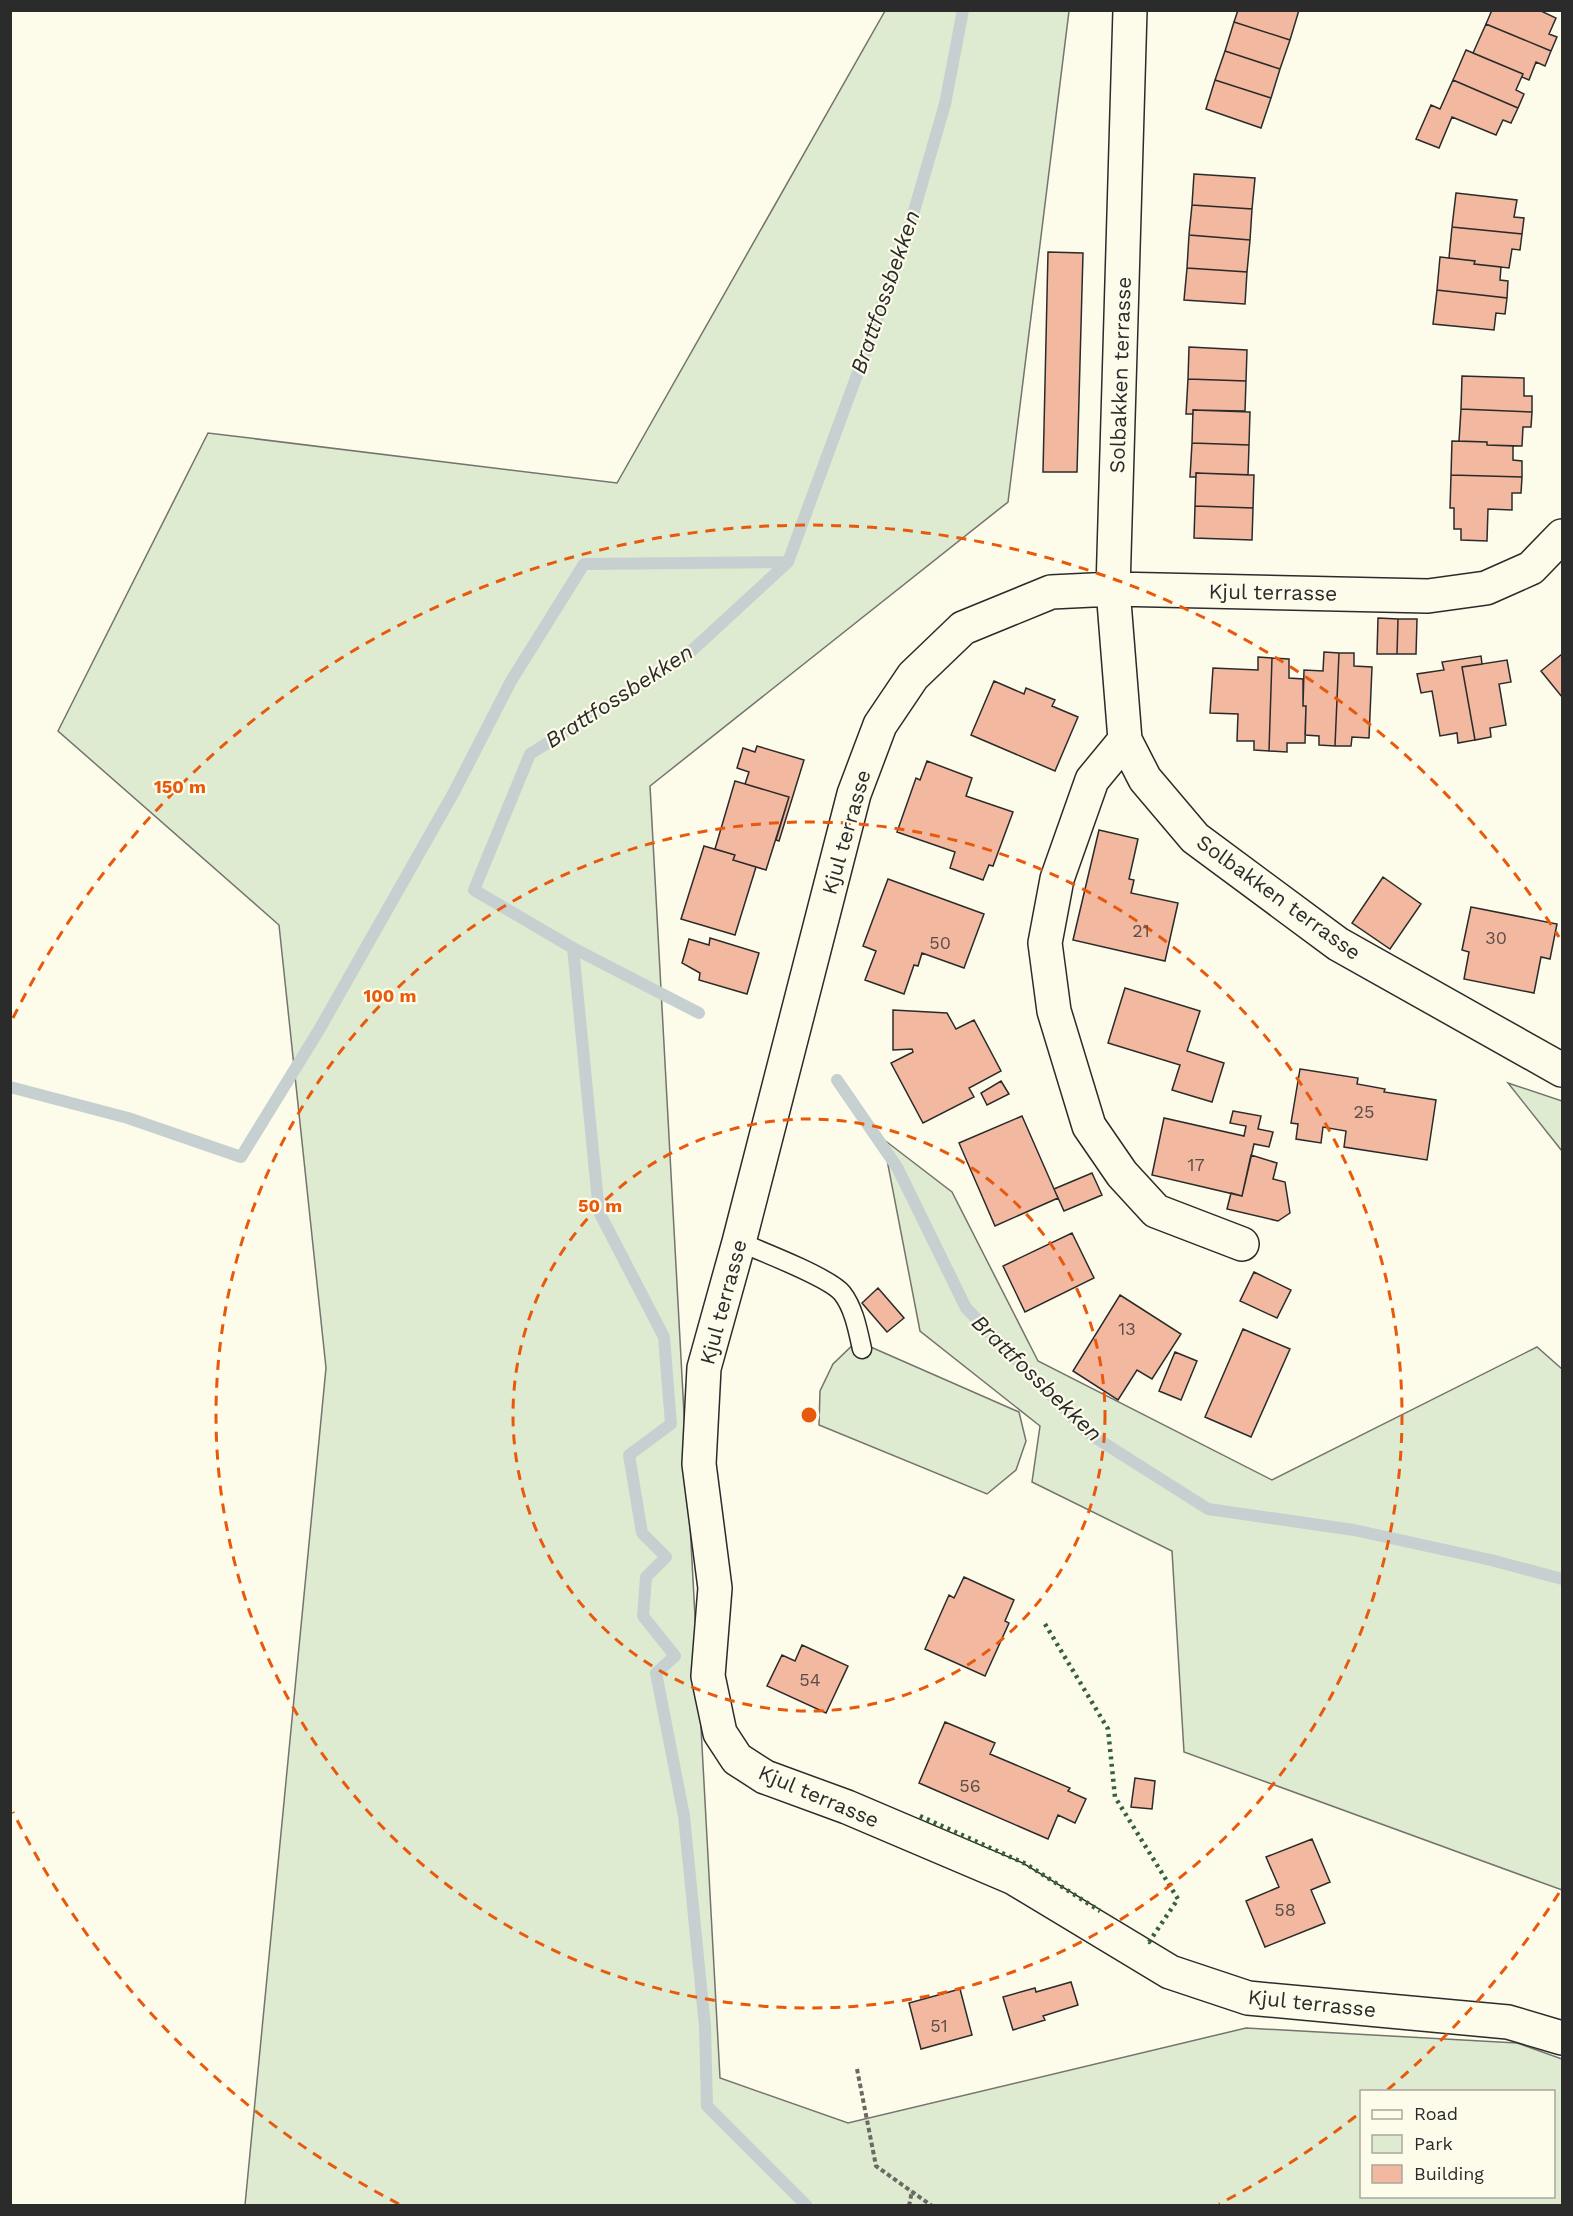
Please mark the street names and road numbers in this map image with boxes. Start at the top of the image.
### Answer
street label: Solbakken terrasse [1104,276,1136,474]
street label: Kjul terrasse [1208,578,1338,606]
street label: Kjul terrasse [816,767,876,897]
street label: Solbakken terrasse [1192,829,1366,965]
street label: Kjul terrasse [694,1237,752,1367]
street label: Kjul terrasse [755,1759,883,1833]
street label: Kjul terrasse [1247,1984,1377,2022]

